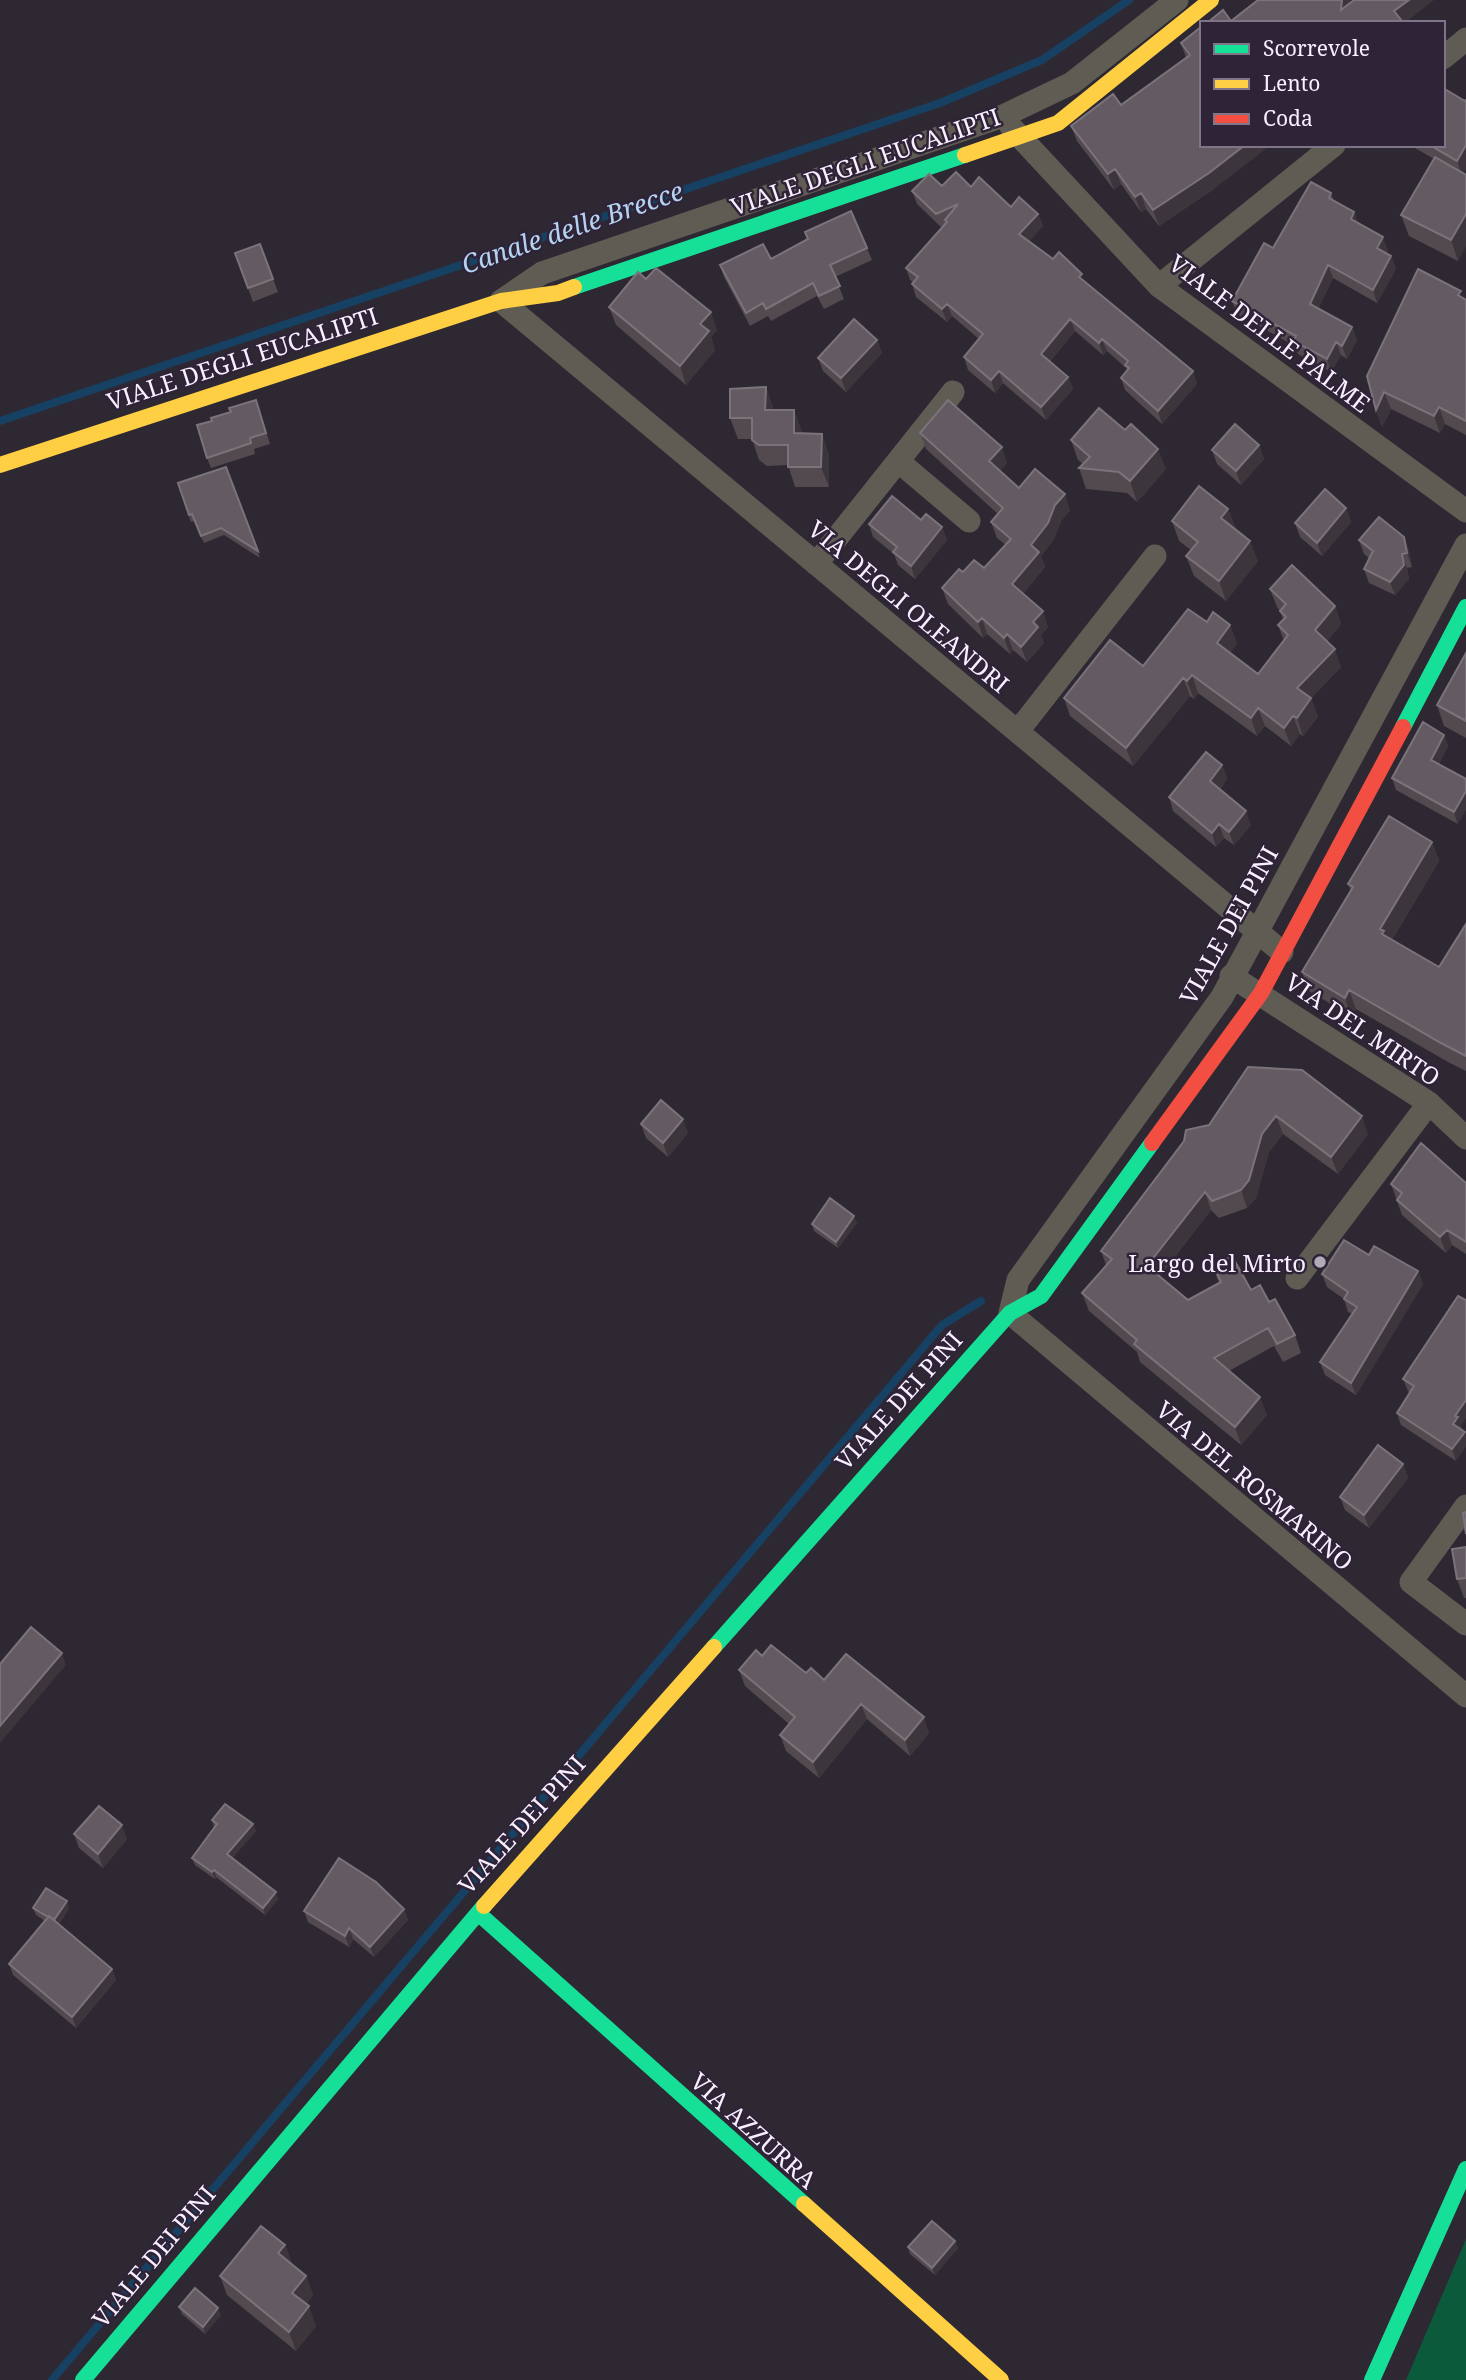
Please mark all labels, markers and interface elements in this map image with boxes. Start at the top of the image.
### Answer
legend [1200,21,1445,147]
text: Scorrevole [1263,34,1370,62]
text: Lento [1263,69,1320,97]
street label: VIALE DEGLI EUCALIPTI [726,99,1004,223]
text: Coda [1263,104,1313,132]
water label: Canale delle Brecce [456,172,688,282]
street label: VIALE DELLE PALME [1163,246,1377,420]
street label: VIALE DEGLI EUCALIPTI [102,299,382,417]
street label: VIA DEGLI OLEANDRI [802,512,1016,700]
street label: VIALE DEI PINI [1171,840,1285,1010]
street label: VIA DEL MIRTO [1279,965,1447,1093]
place label: Largo del Mirto [1128,1246,1306,1279]
marker: Largo del Mirto [1312,1254,1328,1270]
street label: VIALE DEI PINI [827,1324,969,1476]
street label: VIA DEL ROSMARINO [1149,1393,1361,1577]
street label: VIALE DEI PINI [450,1748,592,1900]
street label: VIA AZZURRA [684,2065,824,2196]
street label: VIALE DEI PINI [84,2178,222,2334]

